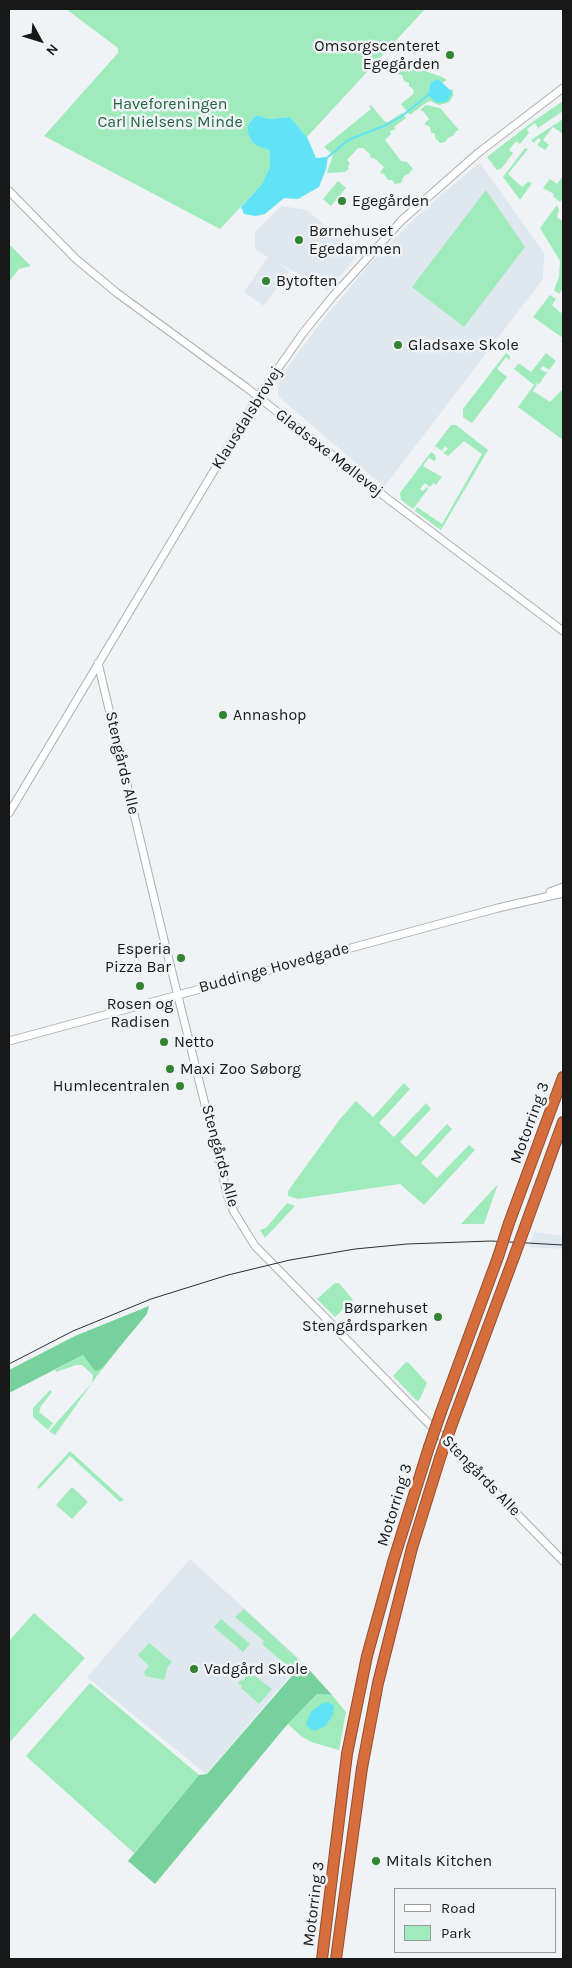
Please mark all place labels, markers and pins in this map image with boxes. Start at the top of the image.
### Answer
place label: Omsorgscenteret Egegården [314,36,440,74]
marker: Omsorgscenteret Egegården [444,49,456,61]
place label: Egegården [352,191,429,211]
marker: Egegården [336,195,348,207]
place label: Børnehuset Egedammen [309,221,401,259]
marker: Børnehuset Egedammen [293,234,305,246]
place label: Bytoften [276,271,338,291]
marker: Bytoften [260,275,272,287]
place label: Gladsaxe Skole [408,335,519,355]
marker: Gladsaxe Skole [392,339,404,351]
place label: Annashop [233,705,306,725]
marker: Annashop [217,709,229,721]
place label: Esperia Pizza Bar [105,939,171,977]
marker: Esperia Pizza Bar [175,952,187,964]
marker: Rosen og Radisen [134,980,146,992]
place label: Rosen og Radisen [107,994,173,1032]
place label: Netto [174,1032,214,1052]
marker: Netto [158,1036,170,1048]
place label: Maxi Zoo Søborg [180,1059,301,1079]
marker: Maxi Zoo Søborg [164,1063,176,1075]
place label: Humlecentralen [53,1076,170,1096]
marker: Humlecentralen [174,1080,186,1092]
place label: Børnehuset Stengårdsparken [302,1298,428,1336]
marker: Børnehuset Stengårdsparken [432,1311,444,1323]
place label: Vadgård Skole [204,1659,308,1679]
marker: Vadgård Skole [188,1663,200,1675]
place label: Mitals Kitchen [386,1851,492,1871]
marker: Mitals Kitchen [370,1855,382,1867]

